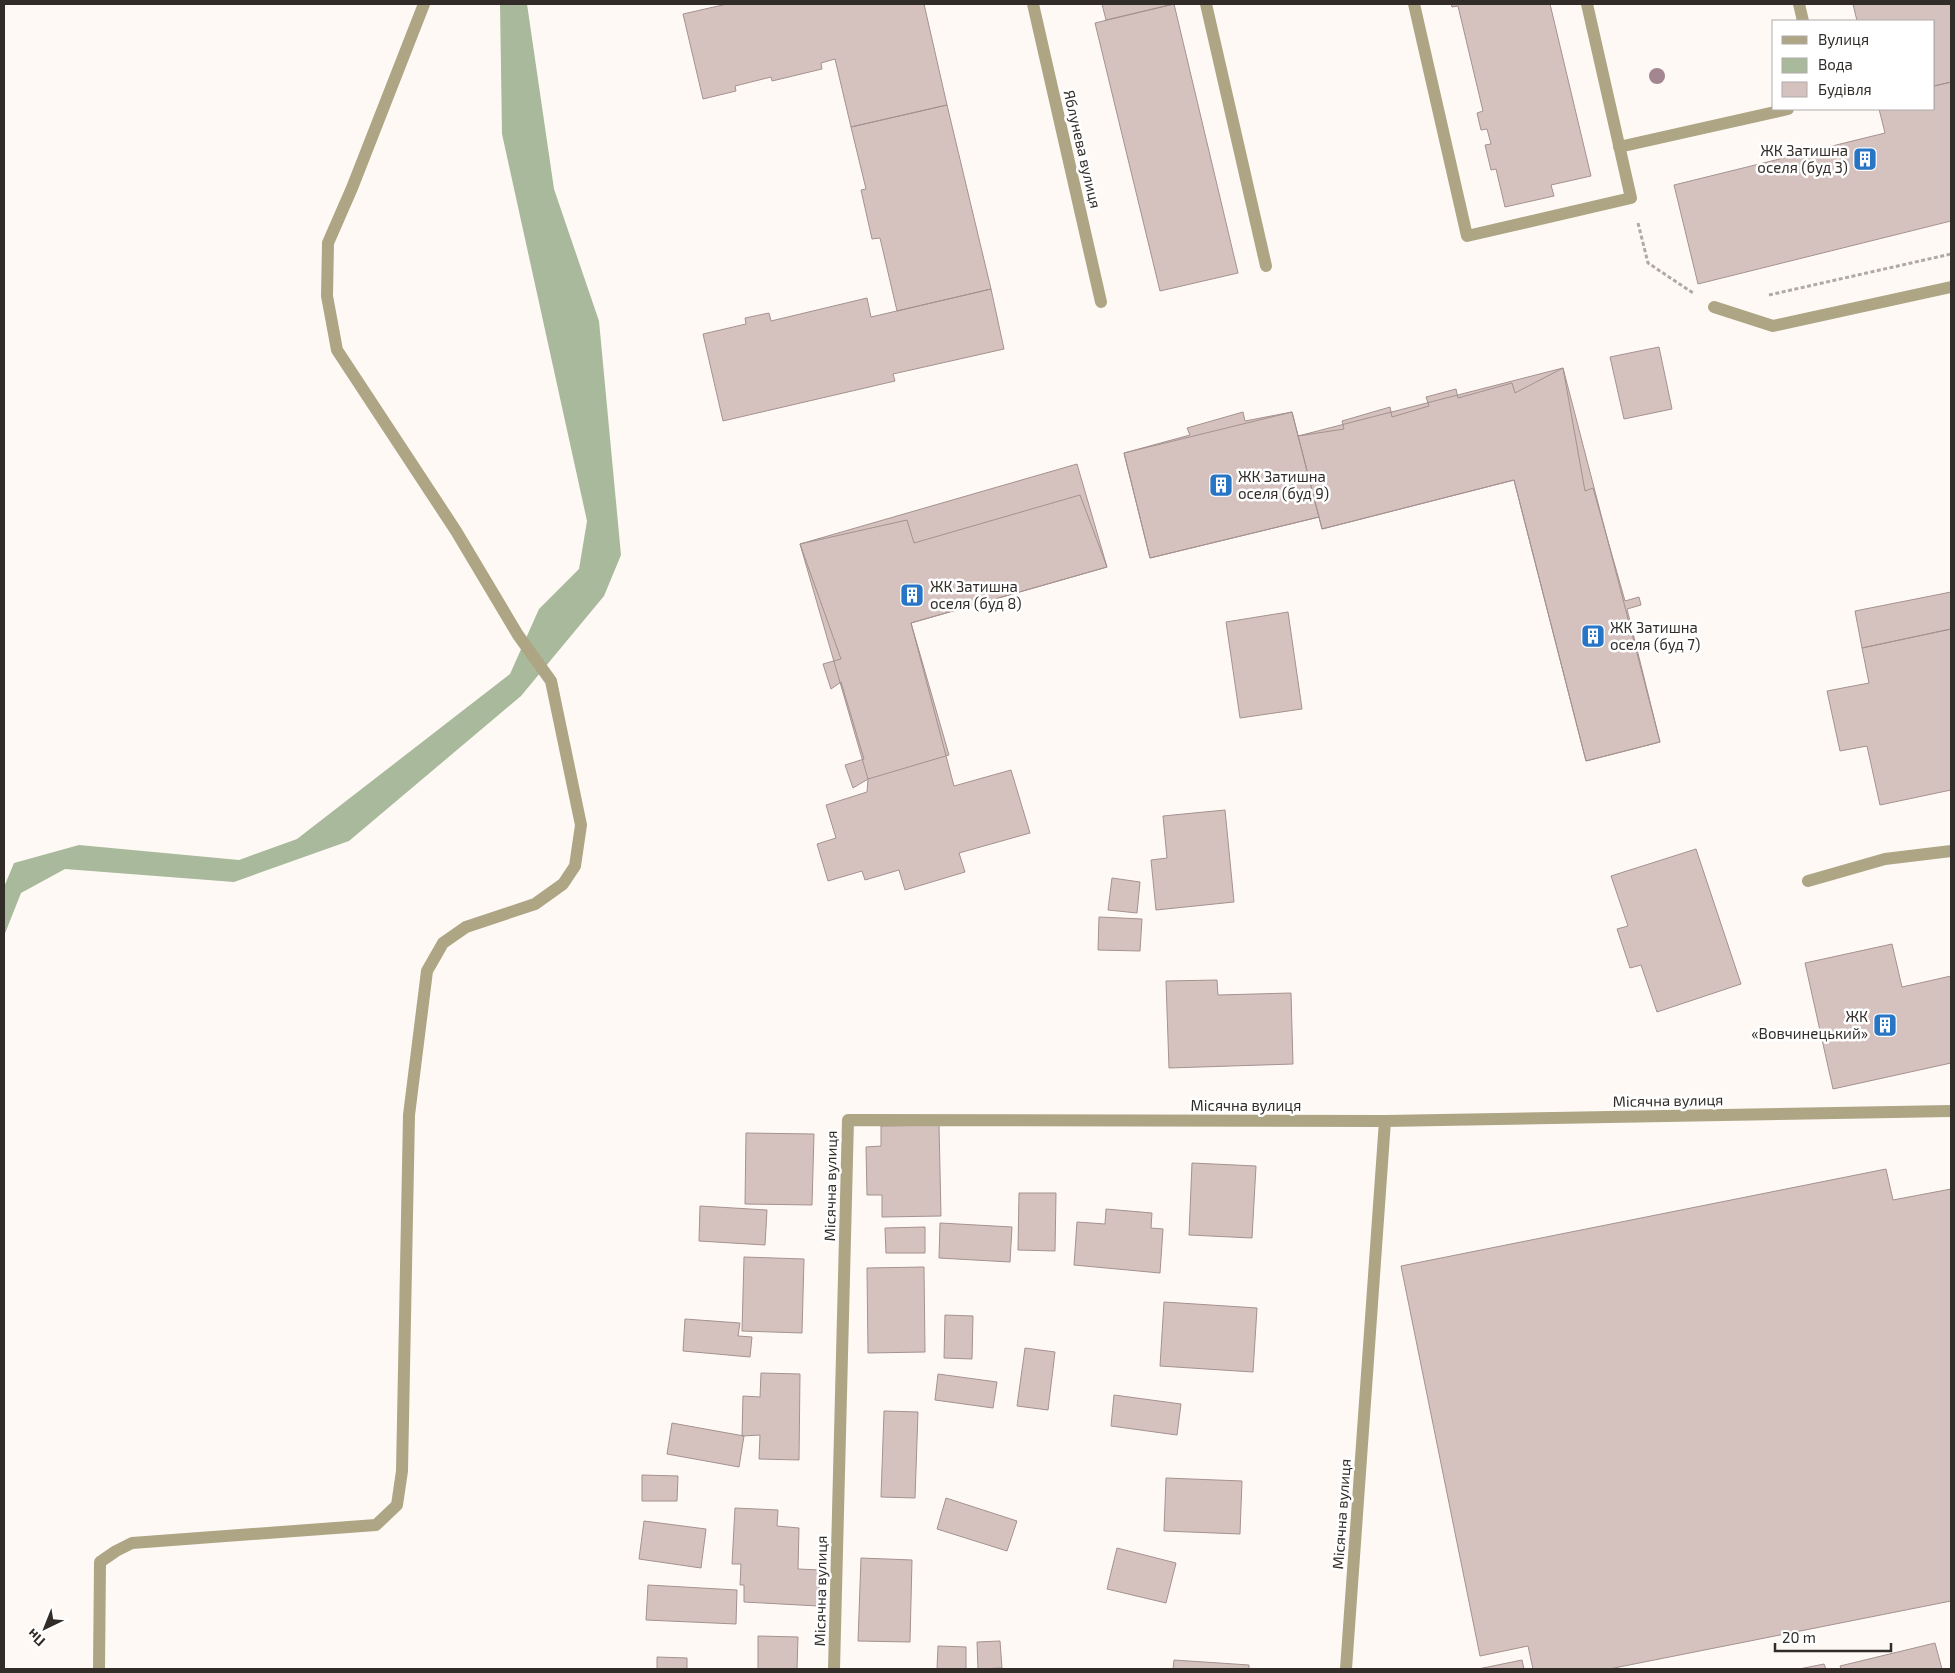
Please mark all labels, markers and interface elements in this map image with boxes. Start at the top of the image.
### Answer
legend [1772,20,1935,110]
text: Вулиця [1818,30,1869,49]
text: Вода [1818,55,1853,73]
text: Будівля [1818,80,1872,99]
street label: Яблунева вулиця [1060,88,1105,210]
place label: ЖК Затишна оселя (буд 3) [1757,141,1848,177]
building icon: ЖК Затишна оселя (буд 3) [1852,146,1878,172]
place label: ЖК Затишна оселя (буд 9) [1238,467,1329,503]
building icon: ЖК Затишна оселя (буд 9) [1208,472,1234,498]
place label: ЖК Затишна оселя (буд 8) [930,577,1022,613]
building icon: ЖК Затишна оселя (буд 8) [899,582,925,608]
place label: ЖК Затишна оселя (буд 7) [1610,618,1700,654]
building icon: ЖК Затишна оселя (буд 7) [1580,623,1606,649]
place label: ЖК «Вовчинецький» [1751,1007,1868,1042]
building icon: ЖК «Вовчинецький» [1872,1012,1898,1038]
street label: Місячна вулиця [1612,1090,1724,1111]
street label: Місячна вулиця [1191,1096,1301,1115]
street label: Місячна вулиця [820,1130,841,1242]
street label: Місячна вулиця [1328,1458,1355,1570]
street label: Місячна вулиця [810,1535,831,1647]
north arrow [20,1603,70,1653]
scale bar [1775,1620,1891,1652]
text: Пн [23,1625,48,1650]
text: 20 m [1782,1628,1816,1646]

